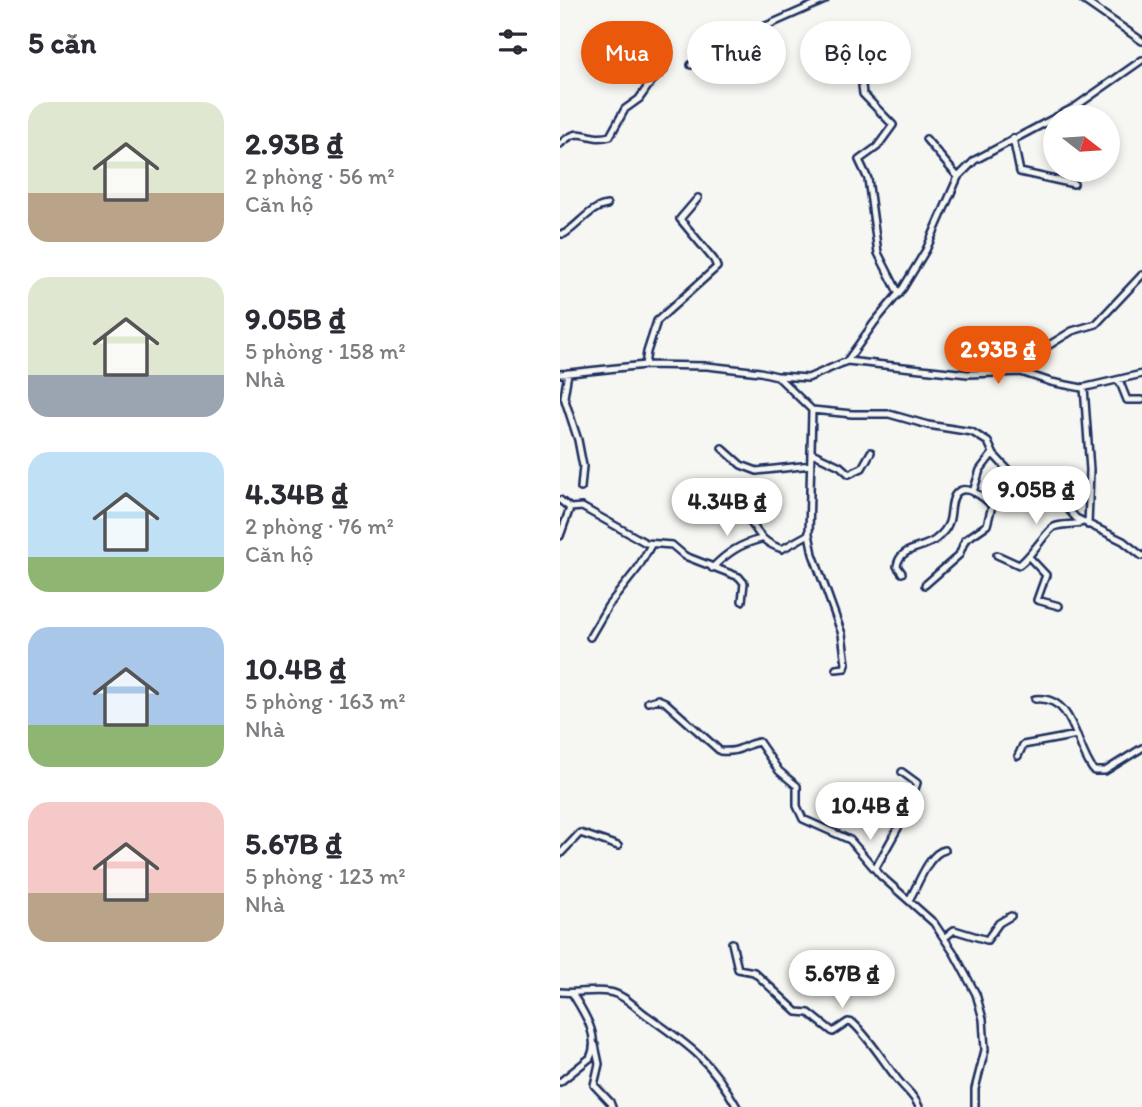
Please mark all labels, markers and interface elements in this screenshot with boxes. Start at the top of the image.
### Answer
chip: Mua [581,21,673,84]
chip: Thuê [687,21,786,84]
chip: Bộ lọc [800,21,911,84]
icon: filters [494,23,532,61]
text: 5 căn [28,24,96,61]
north arrow [1043,105,1120,182]
map controls [1043,105,1120,182]
text: 2.93B ₫ [245,125,343,162]
icon: home [84,130,168,214]
text: 2 phòng · 56 m² [245,162,395,190]
text: Căn hộ [245,190,313,218]
text: 9.05B ₫ [245,300,345,337]
icon: home [84,305,168,389]
pin: 2.93B ₫ [933,326,1063,386]
text: 2.93B ₫ [960,335,1036,363]
text: 5 phòng · 158 m² [245,337,406,365]
text: Nhà [245,365,285,393]
pin: 9.05B ₫ [971,466,1101,526]
text: 4.34B ₫ [245,475,348,512]
text: 9.05B ₫ [998,475,1074,503]
pin: 4.34B ₫ [662,478,792,538]
icon: home [84,480,168,564]
text: 4.34B ₫ [688,487,766,515]
text: 2 phòng · 76 m² [245,512,394,540]
text: Căn hộ [245,540,313,568]
text: 10.4B ₫ [245,650,346,687]
icon: home [84,655,168,739]
text: 5 phòng · 163 m² [245,687,406,715]
text: Nhà [245,715,285,743]
pin: 10.4B ₫ [805,782,935,842]
text: 10.4B ₫ [831,791,909,819]
text: 5.67B ₫ [245,825,342,862]
icon: home [84,830,168,914]
text: 5 phòng · 123 m² [245,862,406,890]
text: Nhà [245,890,285,918]
pin: 5.67B ₫ [777,950,907,1010]
text: 5.67B ₫ [805,959,879,987]

